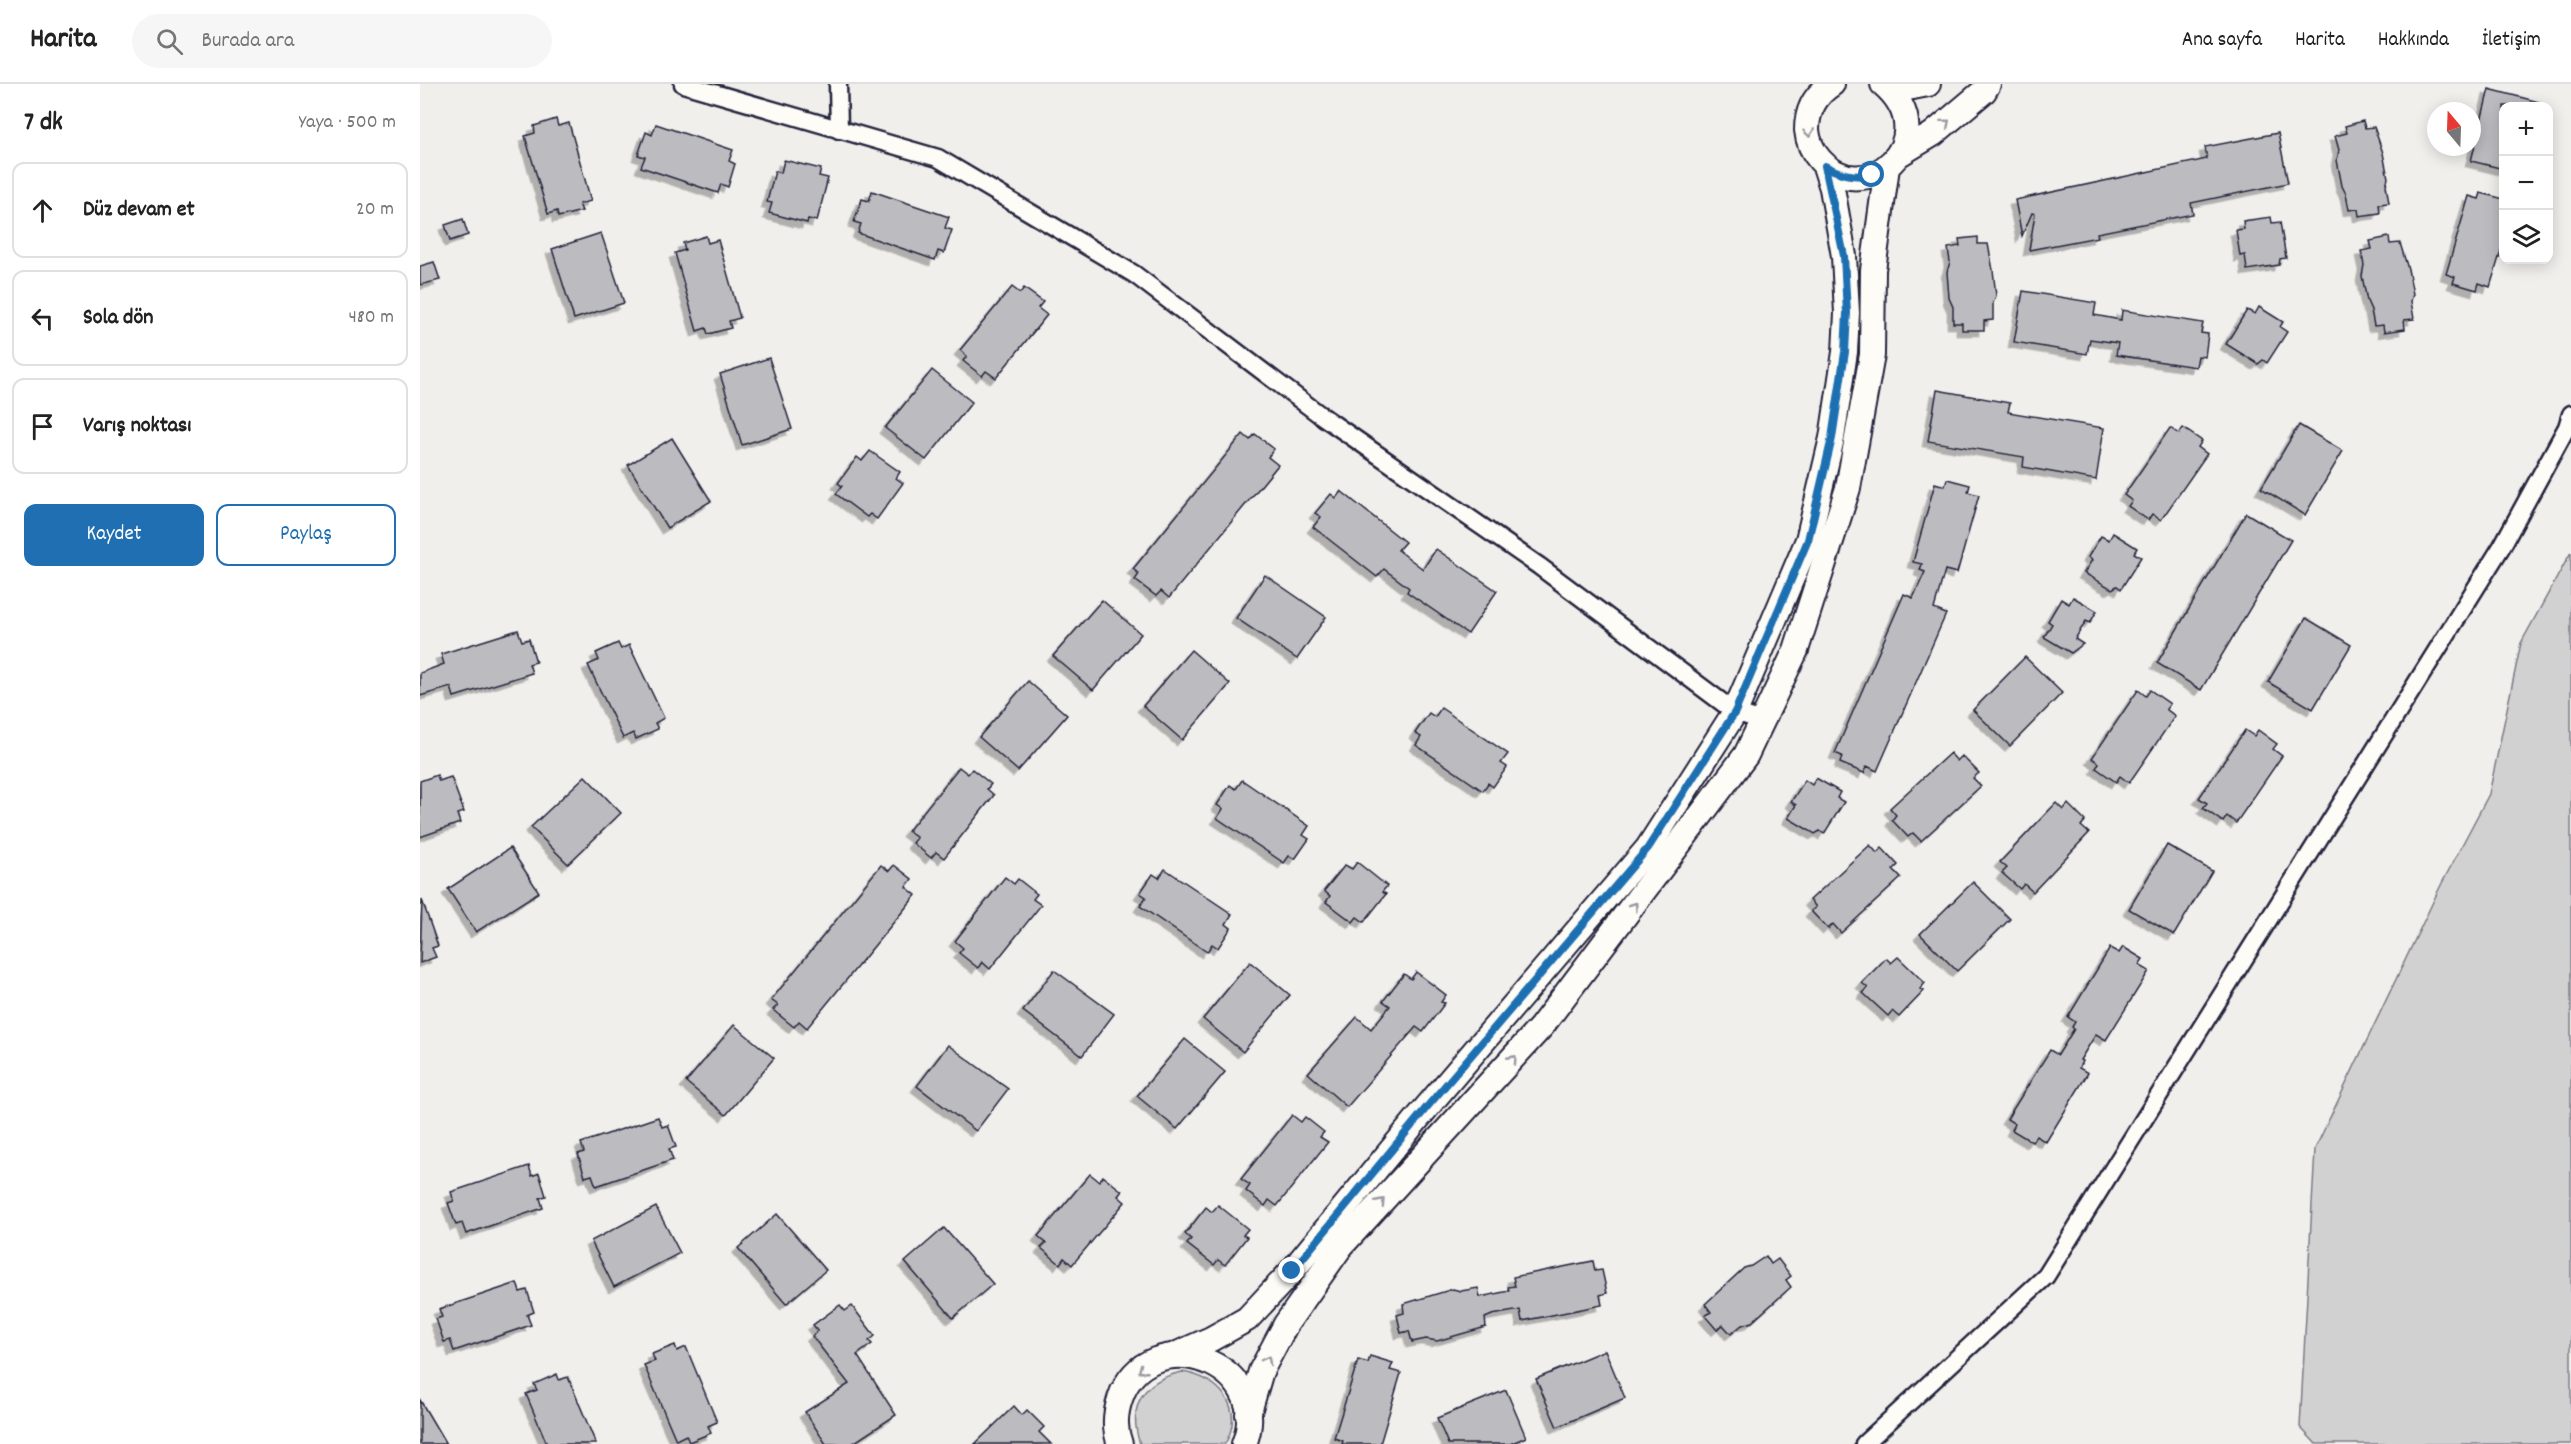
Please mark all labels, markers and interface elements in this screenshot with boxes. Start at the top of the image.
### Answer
search box [132,14,552,68]
text: Harita [30,21,96,61]
icon: search [153,25,186,58]
text: Burada ara [201,26,294,57]
text: Ana sayfa [2182,26,2262,56]
text: Harita [2295,26,2345,56]
text: Hakkında [2378,26,2449,56]
text: İletişim [2482,26,2541,56]
north arrow [2427,102,2481,156]
map controls [2499,102,2553,264]
button: + [2499,102,2553,156]
text: 7 dk [24,105,63,142]
text: Yaya · 500 m [299,109,396,137]
one-way arrow [1939,119,1950,130]
one-way arrow [1802,128,1814,137]
button: − [2499,156,2553,210]
route start [1858,161,1884,187]
icon: ahead [26,194,59,227]
text: Düz devam et [83,195,195,226]
text: 20 m [356,196,394,224]
button: layers [2499,210,2553,264]
icon: left [26,302,59,335]
text: Sola dön [83,303,153,334]
text: 480 m [348,304,394,332]
icon: arrive [26,410,59,443]
text: Varış noktası [83,411,191,442]
button: Kaydet [24,504,204,566]
button: Paylaş [216,504,396,566]
one-way arrow [1626,902,1637,913]
one-way arrow [1505,1055,1516,1066]
one-way arrow [1374,1199,1385,1209]
route end [1278,1257,1304,1283]
one-way arrow [1260,1355,1271,1366]
one-way arrow [1138,1363,1149,1374]

